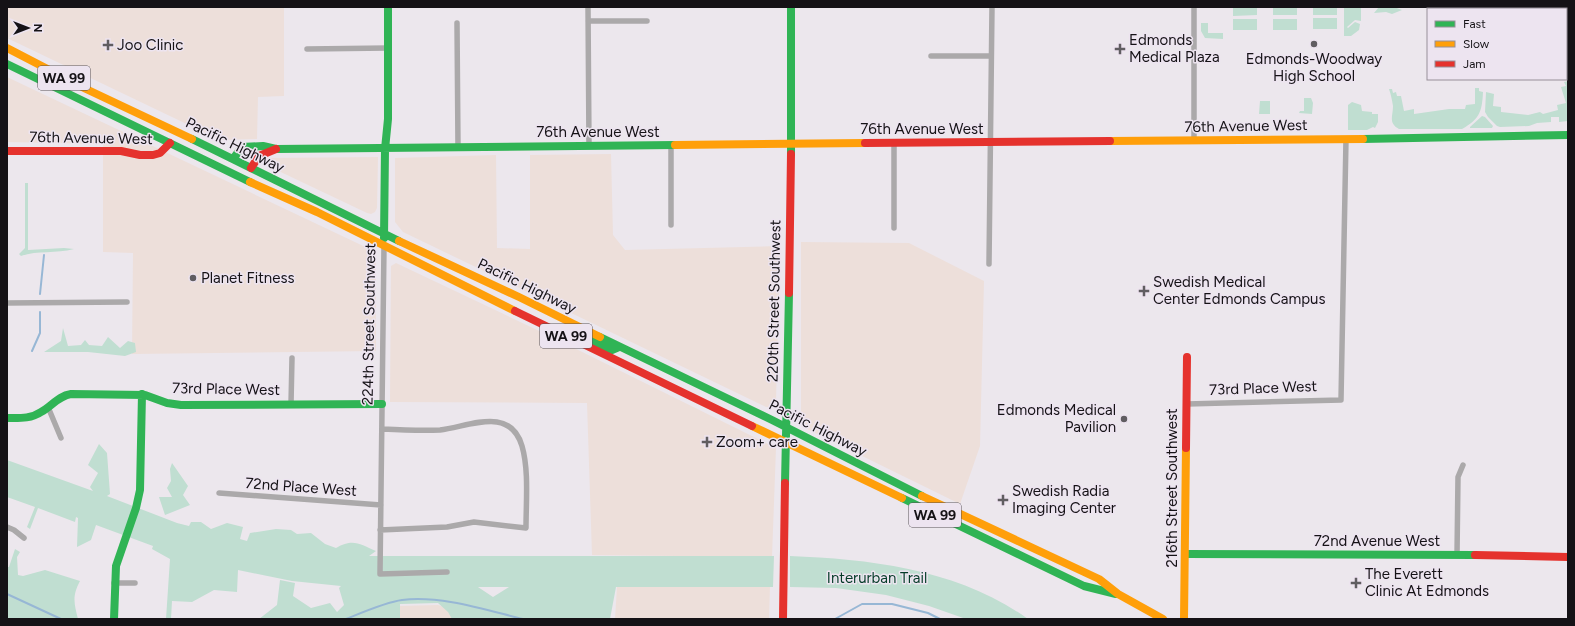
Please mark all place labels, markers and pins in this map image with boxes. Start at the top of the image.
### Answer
place label: Edmonds Medical Plaza [1129,31,1220,66]
place label: Joo Clinic [117,36,183,54]
marker: Joo Clinic [102,39,114,51]
marker: Edmonds-Woodway High School [1309,39,1319,49]
marker: Edmonds Medical Plaza [1114,43,1126,55]
place label: Edmonds-Woodway High School [1246,50,1382,85]
place label: Planet Fitness [201,269,294,287]
marker: Planet Fitness [188,273,198,283]
place label: Swedish Medical Center Edmonds Campus [1153,273,1325,308]
marker: Swedish Medical Center Edmonds Campus [1138,285,1150,297]
place label: Edmonds Medical Pavilion [997,401,1116,436]
marker: Edmonds Medical Pavilion [1119,414,1129,424]
place label: Zoom+ care [716,433,798,451]
marker: Zoom+ care [701,436,713,448]
place label: Swedish Radia Imaging Center [1012,482,1116,517]
marker: Swedish Radia Imaging Center [997,494,1009,506]
place label: The Everett Clinic At Edmonds [1365,565,1489,600]
marker: The Everett Clinic At Edmonds [1350,577,1362,589]

